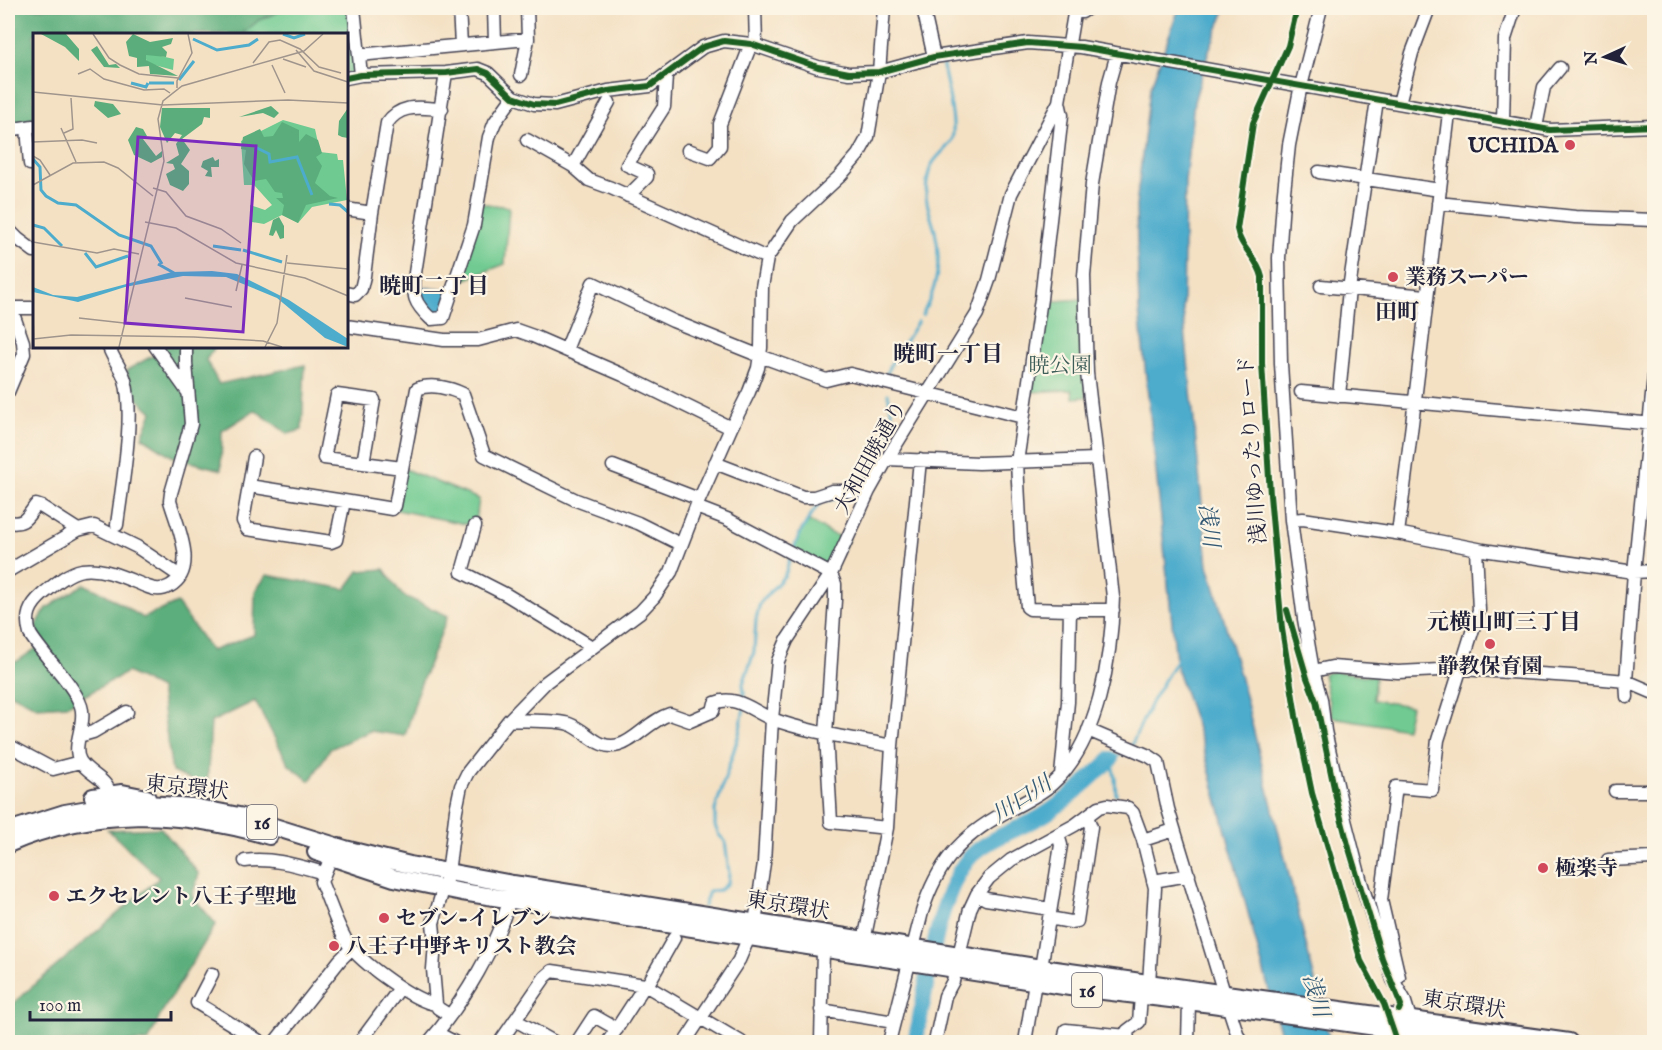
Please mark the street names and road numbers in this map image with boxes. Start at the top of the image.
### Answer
street label: 浅川ゆったりロード [1233,355,1274,545]
street label: 大和田暁通り [829,396,914,519]
street label: 東京環状 [144,771,230,806]
road number: 16 [247,805,277,839]
street label: 東京環状 [744,887,831,926]
road number: 16 [1072,973,1102,1007]
street label: 東京環状 [1420,986,1507,1025]

